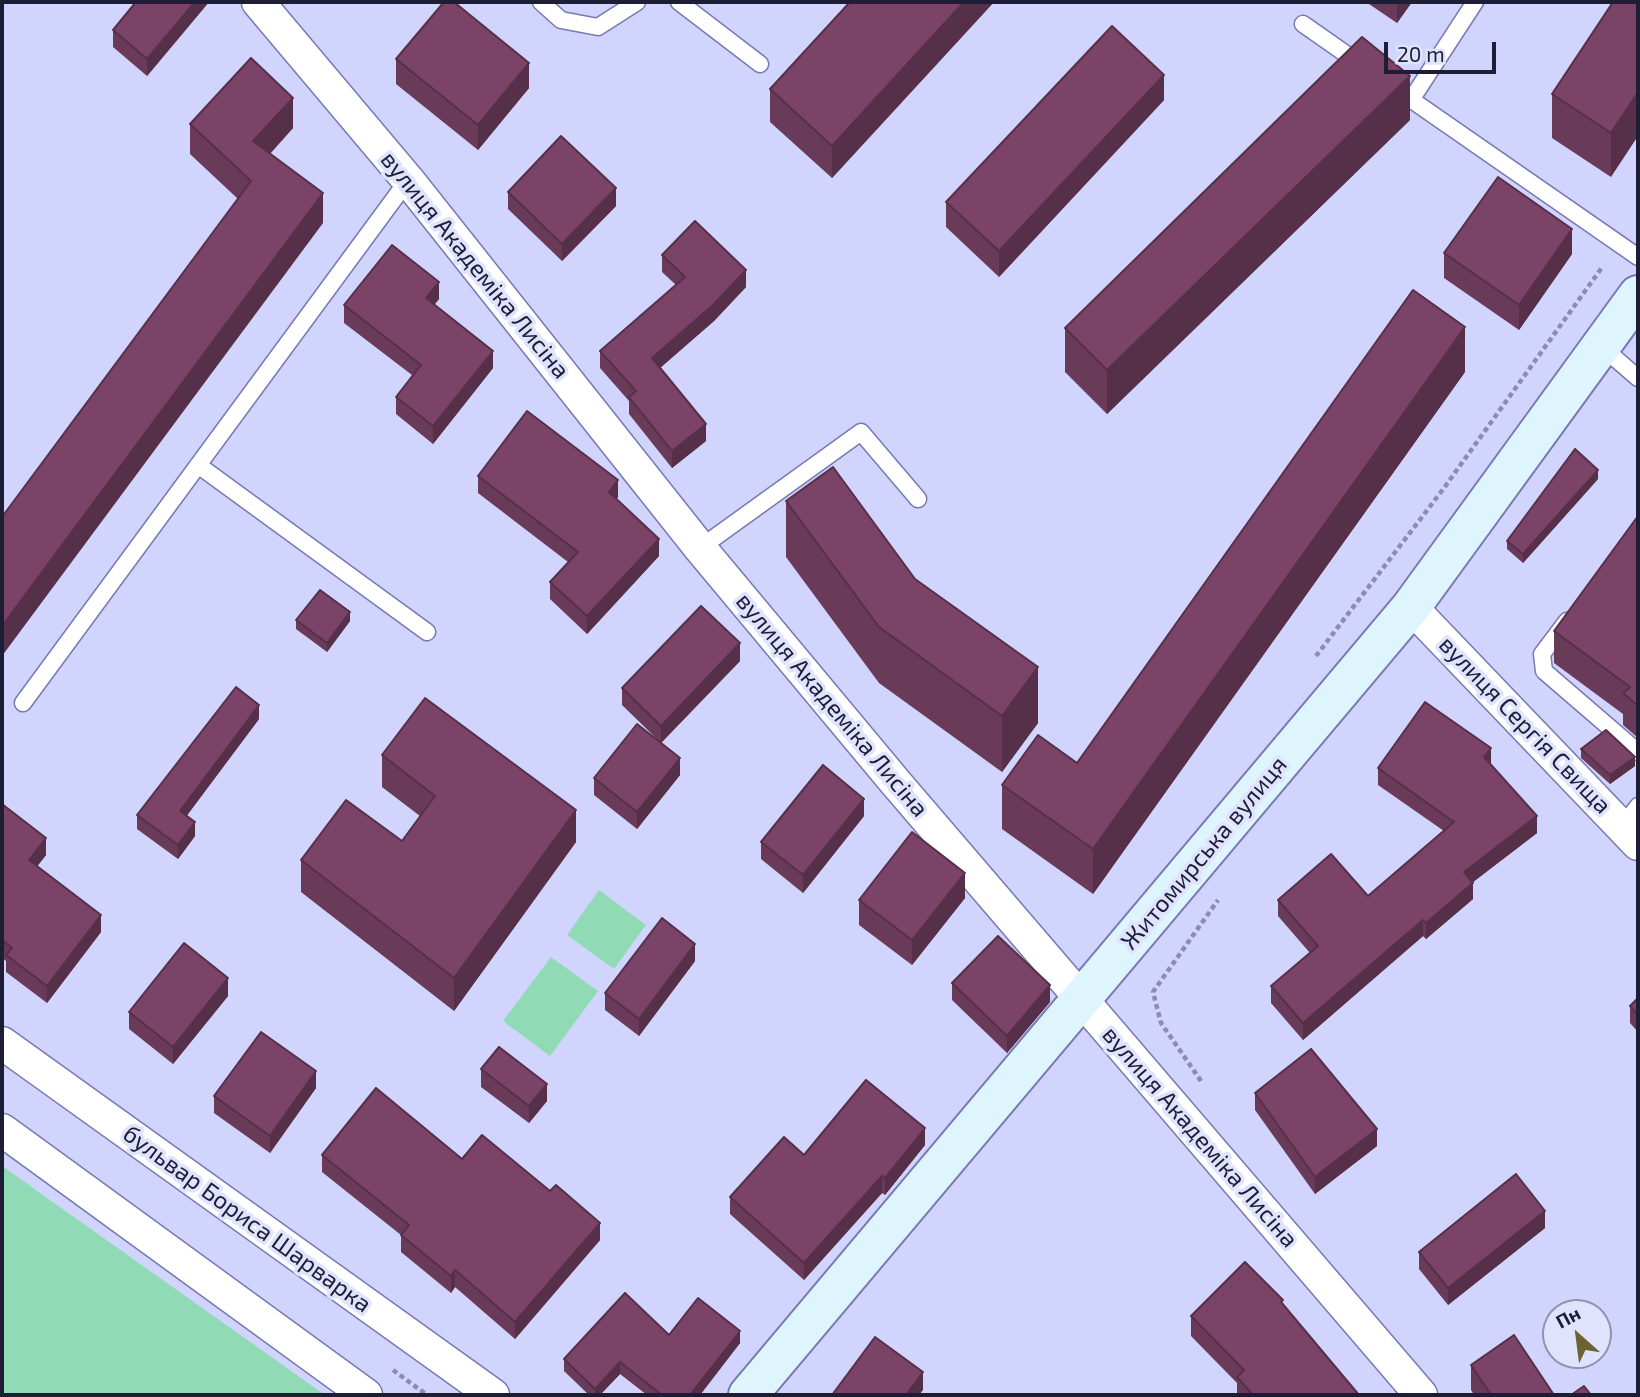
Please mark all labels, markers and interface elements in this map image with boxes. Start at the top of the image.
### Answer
scale bar [1388,28,1500,72]
text: 20 m [1397,41,1445,66]
street label: вулиця Академіка Лисіна [375,146,575,384]
street label: вулиця Академіка Лисіна [730,587,934,823]
street label: вулиця Сергія Свища [1433,630,1617,820]
street label: Житомирська вулиця [1115,751,1293,955]
street label: вулиця Академіка Лисіна [1096,1021,1304,1253]
street label: бульвар Бориса Шарварка [117,1119,377,1319]
north arrow [1542,1299,1612,1369]
text: Пн [1552,1301,1584,1333]

